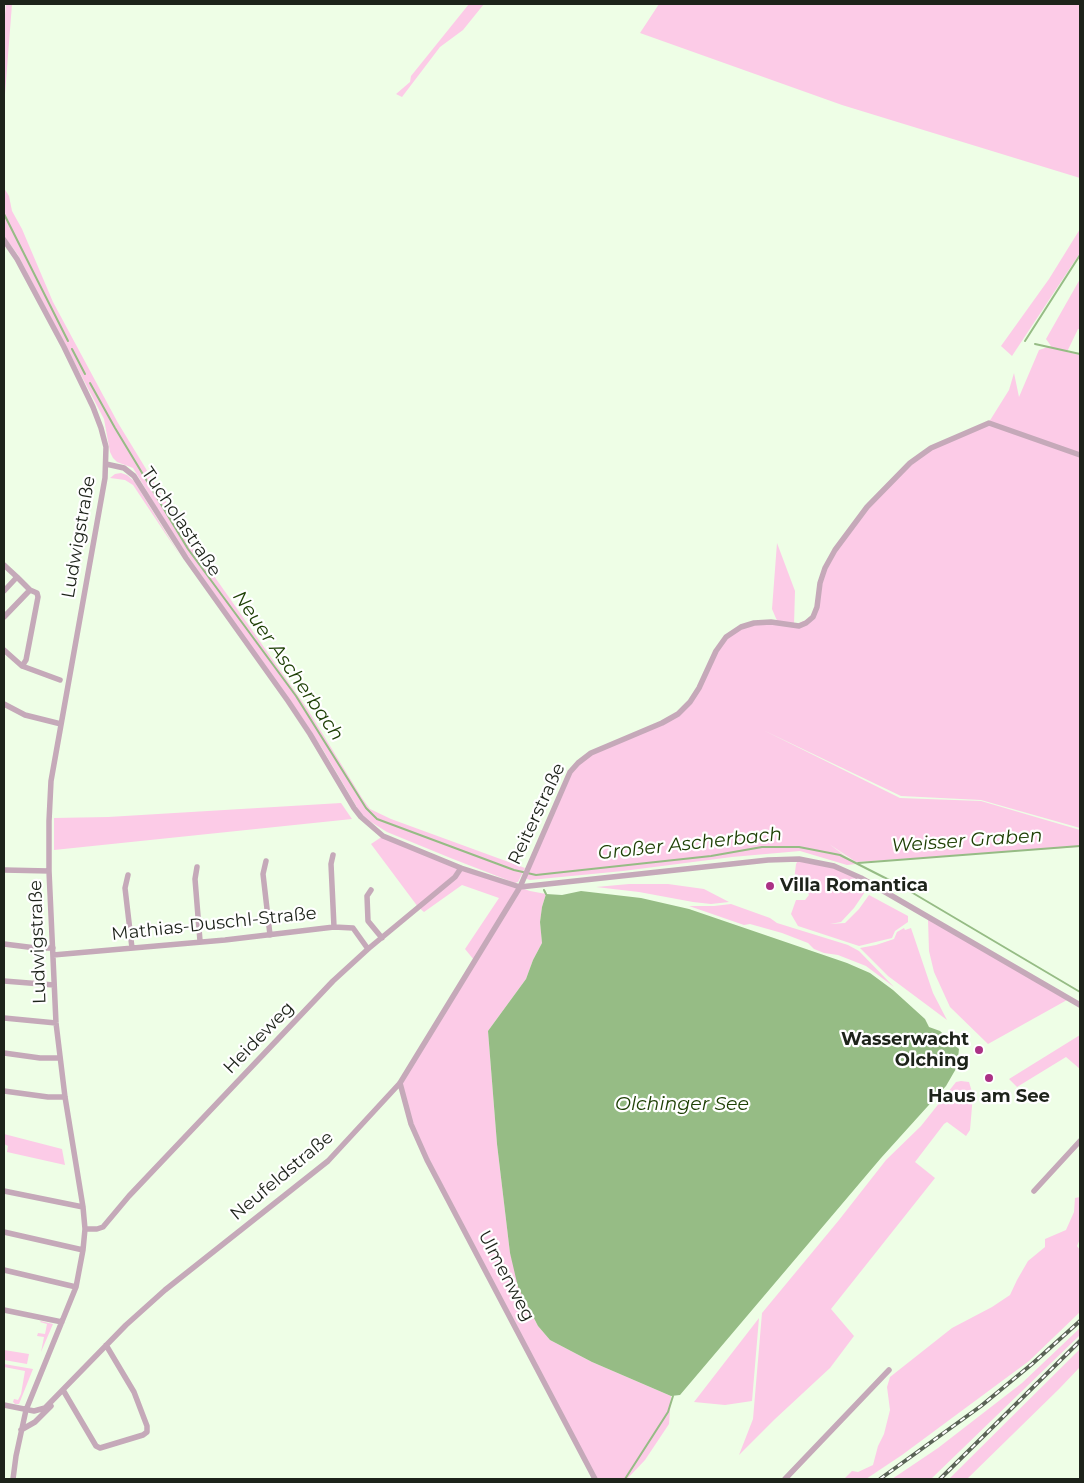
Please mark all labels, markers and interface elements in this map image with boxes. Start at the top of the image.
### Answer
street label: Tucholastraße [136,463,226,581]
street label: Ludwigstraße [58,474,100,600]
water label: Neuer Ascherbach [228,587,348,745]
street label: Reiterstraße [504,760,570,868]
water label: Großer Ascherbach [597,823,783,865]
water label: Weisser Graben [891,824,1043,858]
place label: Villa Romantica [780,875,928,897]
street label: Ludwigstraße [25,880,51,1004]
marker: Villa Romantica [764,880,776,892]
street label: Mathias-Duschl-Straße [110,902,318,946]
street label: Heideweg [219,997,299,1079]
place label: Wasserwacht Olching [841,1029,969,1072]
marker: Wasserwacht Olching [973,1044,985,1056]
marker: Haus am See [983,1072,995,1084]
place label: Haus am See [928,1086,1050,1108]
water label: Olchinger See [615,1093,749,1115]
street label: Neufeldstraße [226,1127,338,1225]
street label: Ulmenweg [473,1227,539,1325]

